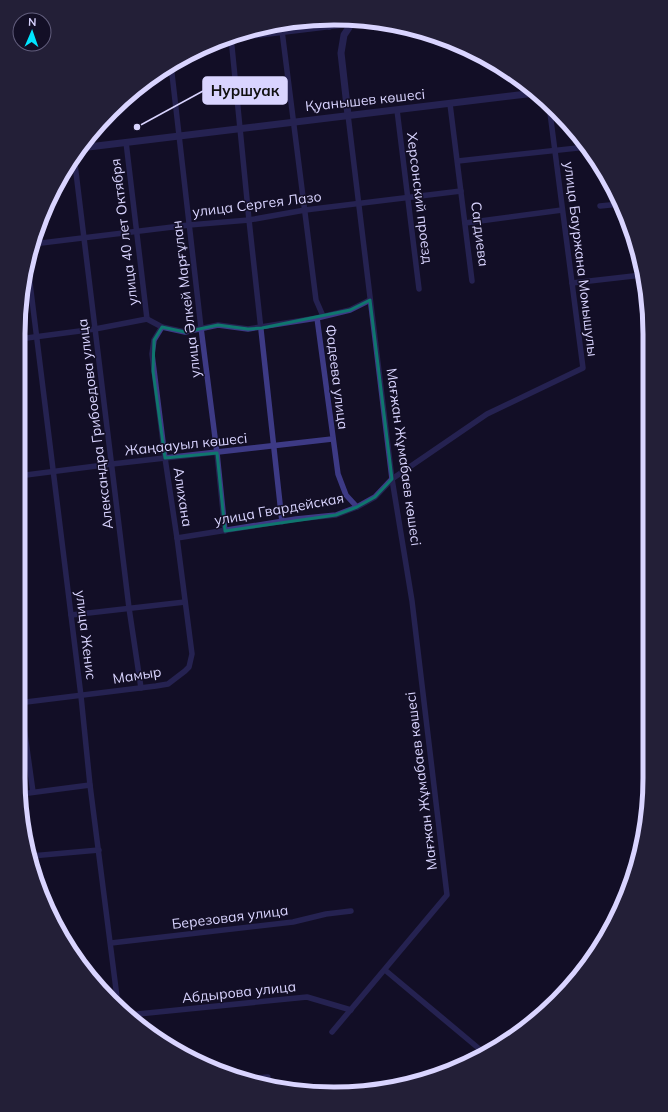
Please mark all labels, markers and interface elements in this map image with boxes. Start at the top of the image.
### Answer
north arrow [12,12,52,52]
text: N [28,15,37,29]
callout: Нуршуак [203,77,287,104]
text: Нуршуак [211,81,280,100]
street label: Қуанышев көшесі [304,85,426,115]
street label: Херсонский проезд [403,131,437,265]
street label: улица 40 лет Октября [106,158,142,306]
street label: улица Бауржана Момышулы [560,161,602,357]
street label: улица Сергея Лазо [191,187,323,221]
street label: Сагдиева [467,201,493,267]
street label: улица Әлкей Марғұлан [167,219,205,379]
street label: Александра Грибоедова улица [73,318,117,530]
street label: Фадеева улица [322,324,352,430]
street label: Мағжан Жұмабаев көшесі [383,367,425,547]
street label: Жаңаауыл көшесі [124,429,248,459]
street label: Алихана [169,466,197,528]
street label: улица Гвардейская [213,489,345,529]
street label: улица Женис [72,589,100,681]
street label: Мамыр [111,662,163,688]
street label: Мағжан Жұмабаев көшесі [401,691,441,871]
street label: Березовая улица [171,901,289,933]
street label: Абдырова улица [181,977,297,1007]

